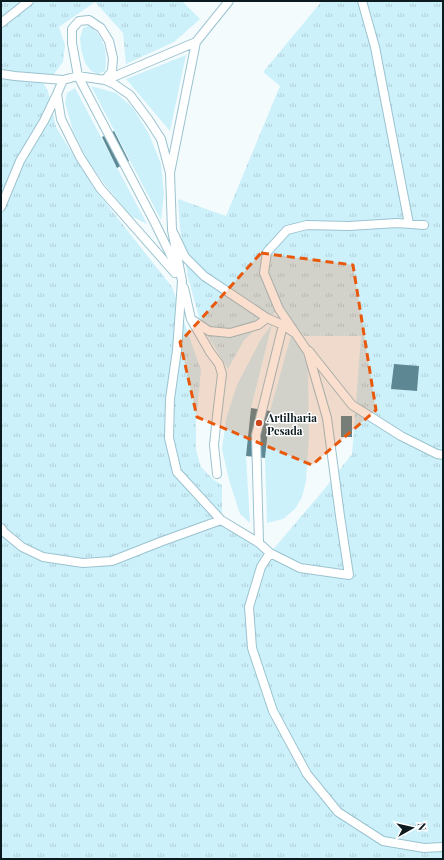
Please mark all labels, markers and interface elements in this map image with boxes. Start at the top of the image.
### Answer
place label: Artilharia Pesada [266,410,317,438]
marker: Artilharia Pesada [254,418,264,428]
north arrow [392,808,432,848]
text: N [414,822,430,832]

